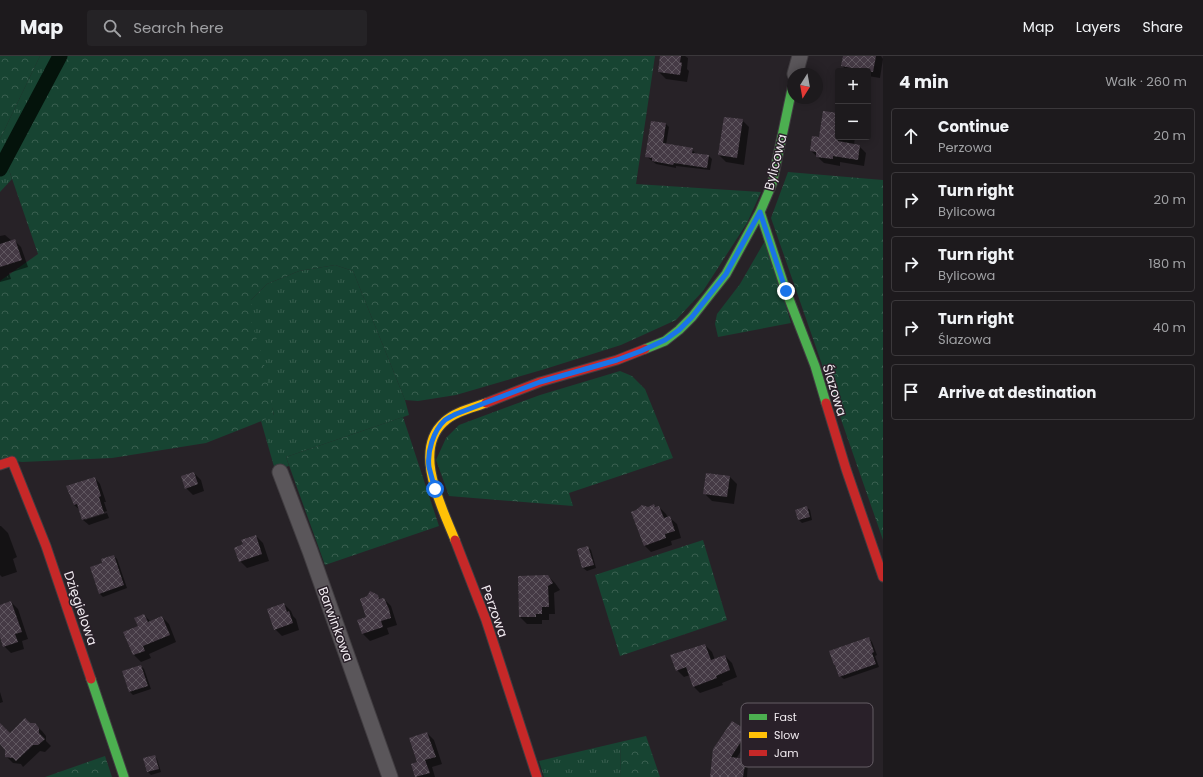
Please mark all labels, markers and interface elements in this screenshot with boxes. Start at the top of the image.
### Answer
search box [87,10,367,46]
text: Map [20,14,63,41]
icon: search [101,17,123,39]
text: Search here [133,17,224,38]
text: Map [1023,17,1054,37]
text: Layers [1076,17,1120,37]
text: Share [1142,17,1183,37]
north arrow [787,68,823,104]
map controls [835,68,871,140]
button: + [835,68,871,104]
text: 4 min [899,70,949,94]
text: Walk · 260 m [1105,72,1187,91]
button: − [835,104,871,140]
text: Continue [938,116,1009,137]
icon: ahead [900,125,922,147]
text: 20 m [1153,126,1186,145]
street label: Bylicowa [759,132,792,192]
text: Perzowa [938,138,992,157]
text: Turn right [938,180,1014,201]
icon: right [900,189,922,211]
text: 20 m [1153,190,1186,209]
text: Bylicowa [938,202,995,221]
text: Turn right [938,244,1014,265]
icon: right [900,253,922,275]
text: 180 m [1149,254,1186,273]
text: Bylicowa [938,266,995,285]
route end [777,282,795,300]
text: Turn right [938,308,1014,329]
icon: right [900,317,922,339]
text: 40 m [1153,318,1186,337]
text: Ślazowa [938,330,991,349]
street label: Ślazowa [818,362,851,418]
icon: arrive [900,381,922,403]
text: Arrive at destination [938,382,1096,403]
route start [426,480,444,498]
street label: Dzięgielowa [59,568,102,648]
street label: Perzowa [476,582,513,640]
street label: Barwinkowa [313,584,358,664]
legend [741,703,873,767]
text: Fast [774,709,797,725]
text: Slow [774,727,799,743]
text: Jam [774,745,799,761]

